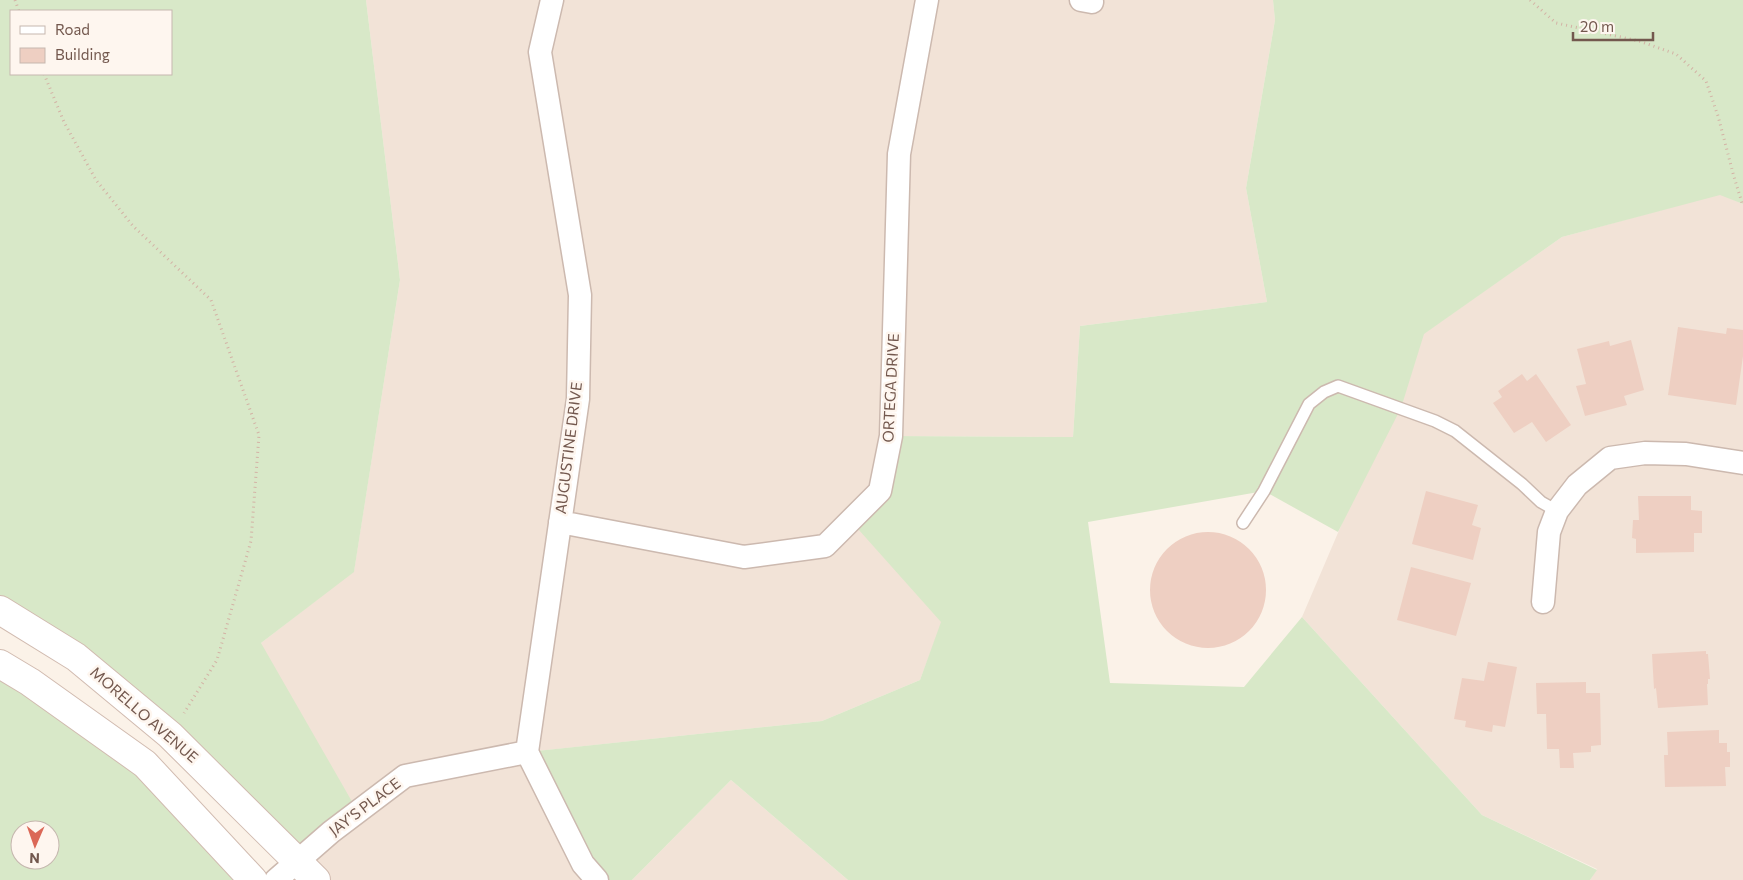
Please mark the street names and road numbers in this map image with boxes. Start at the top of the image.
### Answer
street label: ORTEGA DRIVE [878,333,902,443]
street label: AUGUSTINE DRIVE [551,381,585,515]
street label: MORELLO AVENUE [87,663,202,766]
street label: JAY'S PLACE [325,773,404,839]

